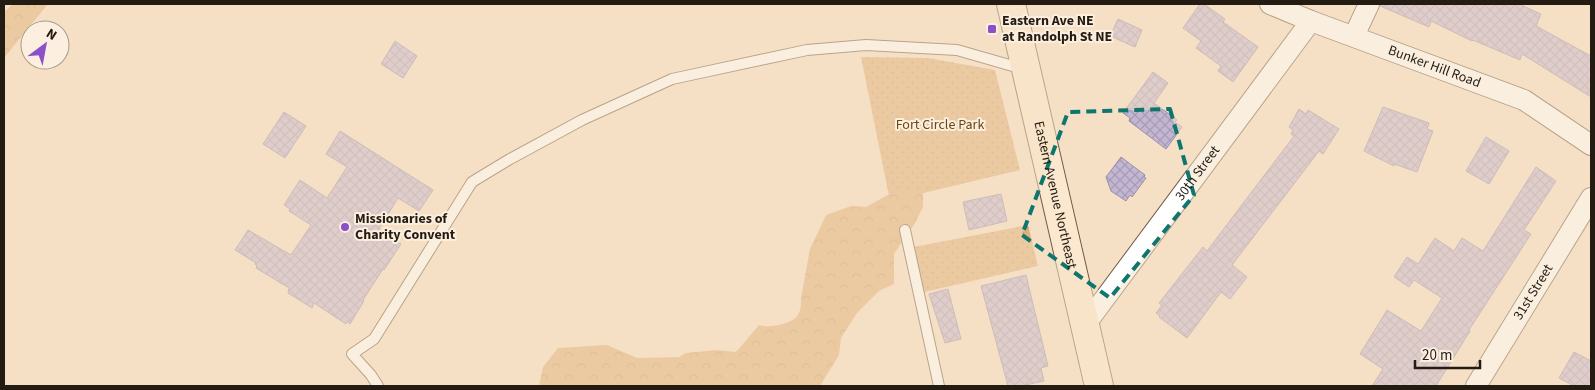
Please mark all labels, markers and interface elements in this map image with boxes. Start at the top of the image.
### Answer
place label: Eastern Ave NE at Randolph St NE [1002,11,1112,47]
north arrow [20,20,70,70]
marker: Eastern Ave NE at Randolph St NE [986,23,998,35]
text: N [42,24,61,46]
street label: Bunker Hill Road [1385,40,1484,93]
park label: Fort Circle Park [896,115,984,135]
street label: Eastern Avenue Northeast [1028,119,1082,271]
street label: 30th Street [1171,141,1225,205]
place label: Missionaries of Charity Convent [355,209,456,245]
marker: Missionaries of Charity Convent [339,221,351,233]
street label: 31st Street [1509,260,1558,324]
scale bar [1415,338,1480,370]
text: 20 m [1422,345,1452,366]

